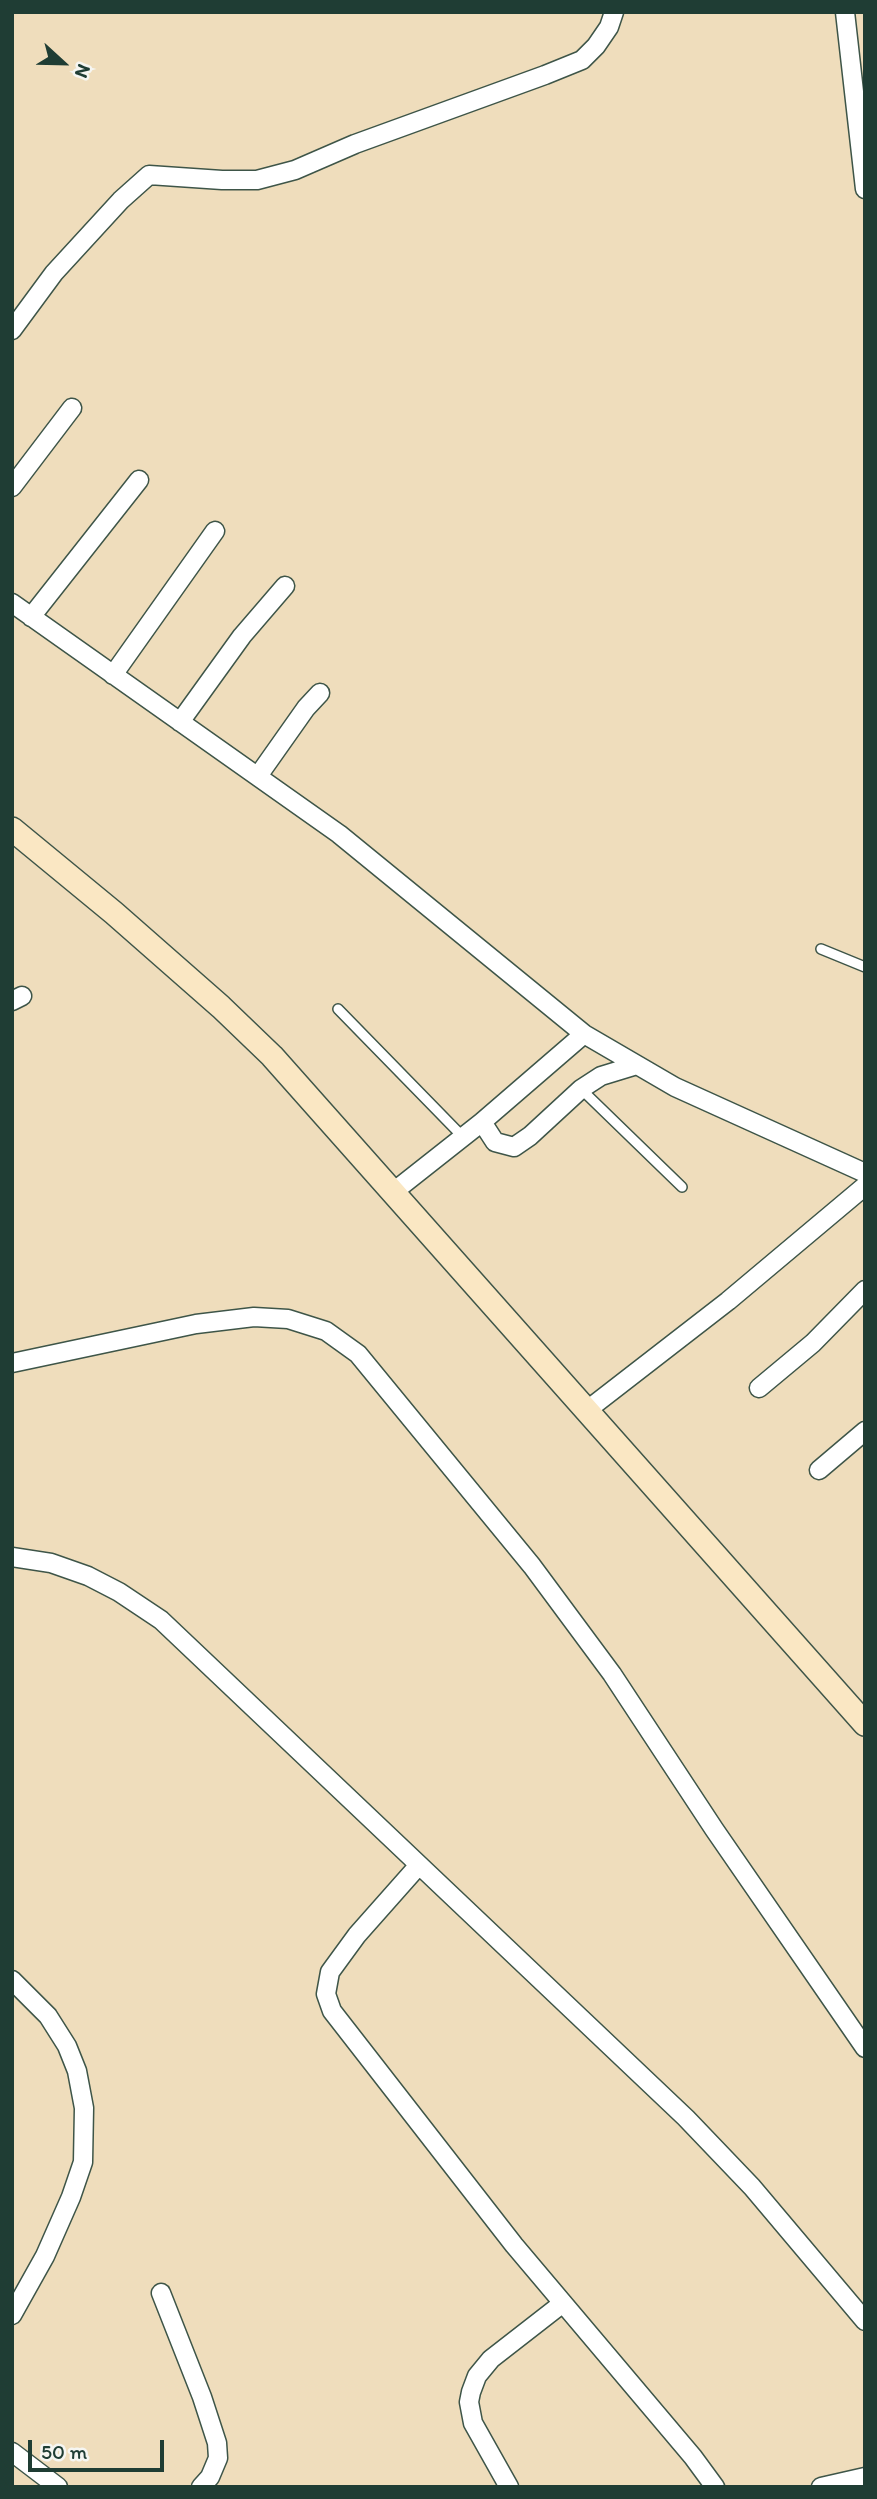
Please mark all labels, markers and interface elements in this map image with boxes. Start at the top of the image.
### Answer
north arrow [28,28,98,98]
text: N [70,61,96,81]
scale bar [32,2426,168,2470]
text: 50 m [41,2439,87,2464]

